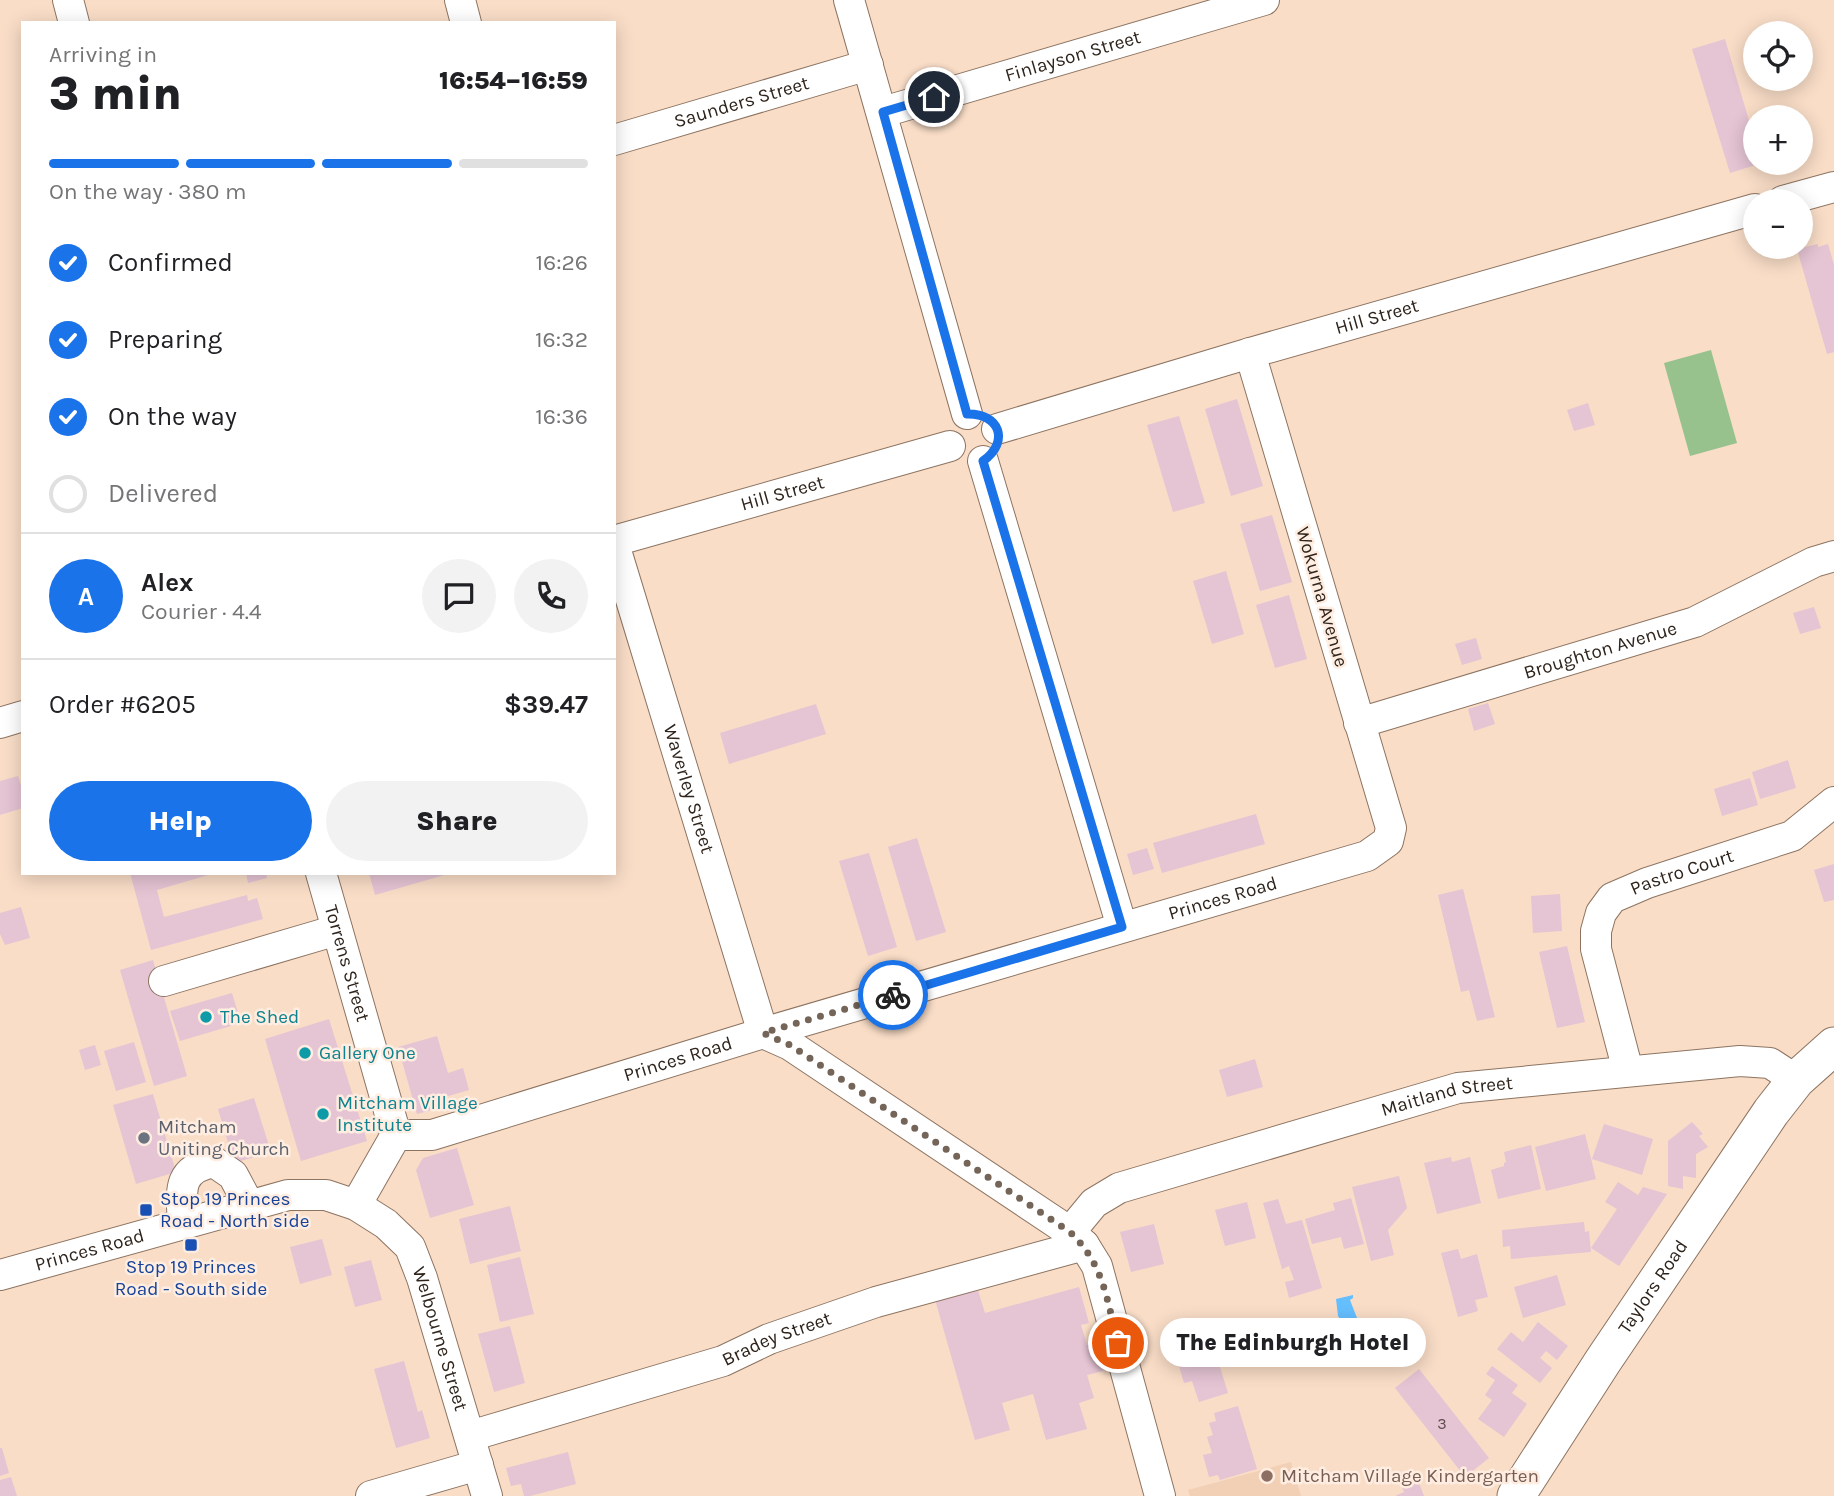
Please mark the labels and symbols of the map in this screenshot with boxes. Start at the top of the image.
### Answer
street label: Finlayson Street [1003,26,1143,87]
pin [904,67,964,127]
street label: Saunders Street [672,72,812,133]
street label: Hill Street [1333,295,1421,339]
street label: Hill Street [738,471,827,516]
street label: Wokurna Avenue [1291,524,1353,670]
street label: Broughton Avenue [1521,617,1680,684]
street label: Waverley Street [659,722,719,856]
street label: Pastro Court [1627,845,1736,900]
street label: Princes Road [1166,872,1280,925]
street label: Torrens Street [320,903,374,1024]
courier [858,960,928,1030]
place label: The Shed [220,1006,299,1028]
marker: The Shed [198,1009,214,1025]
street label: Princes Road [621,1032,735,1086]
place label: Gallery One [319,1042,416,1064]
marker: Gallery One [297,1045,313,1061]
street label: Maitland Street [1379,1072,1514,1121]
place label: Mitcham Village Institute [337,1092,478,1136]
marker: Mitcham Village Institute [315,1106,331,1122]
place label: Mitcham Uniting Church [158,1116,290,1160]
marker: Mitcham Uniting Church [136,1130,152,1146]
place label: Stop 19 Princes Road - North side [160,1188,309,1232]
marker: Stop 19 Princes Road - North side [138,1202,154,1218]
street label: Princes Road [33,1224,147,1276]
street label: Taylors Road [1614,1236,1692,1338]
marker: Stop 19 Princes Road - South side [183,1237,199,1253]
place label: Stop 19 Princes Road - South side [115,1256,267,1300]
street label: Welbourne Street [408,1264,472,1414]
street label: Bradey Street [718,1307,834,1371]
pin [1088,1313,1148,1373]
callout: The Edinburgh Hotel [1160,1318,1426,1368]
house number: 3 [1437,1414,1447,1433]
place label: Mitcham Village Kindergarten [1281,1465,1539,1487]
marker: Mitcham Village Kindergarten [1259,1468,1275,1484]

